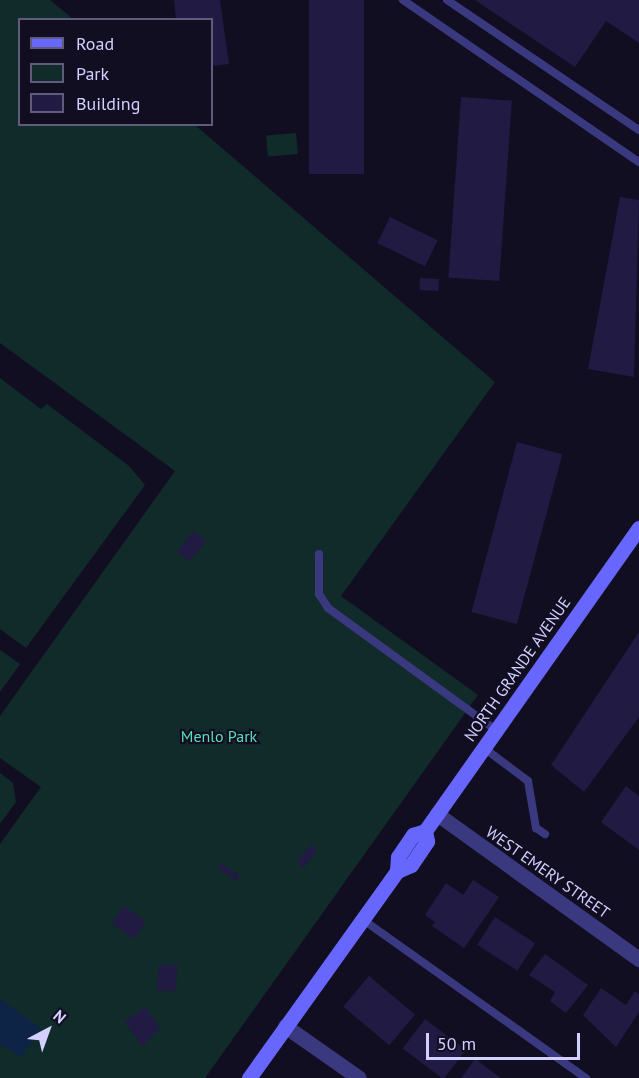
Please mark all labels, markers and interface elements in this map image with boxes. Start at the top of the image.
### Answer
legend [18,18,213,126]
text: Road [76,32,114,55]
text: Park [76,62,109,85]
text: Building [76,92,140,115]
street label: NORTH GRANDE AVENUE [460,593,574,745]
park label: Menlo Park [181,726,257,746]
street label: WEST EMERY STREET [482,822,614,922]
north arrow [18,1000,78,1060]
text: N [49,1005,70,1027]
scale bar [429,1021,584,1059]
text: 50 m [437,1032,476,1055]

